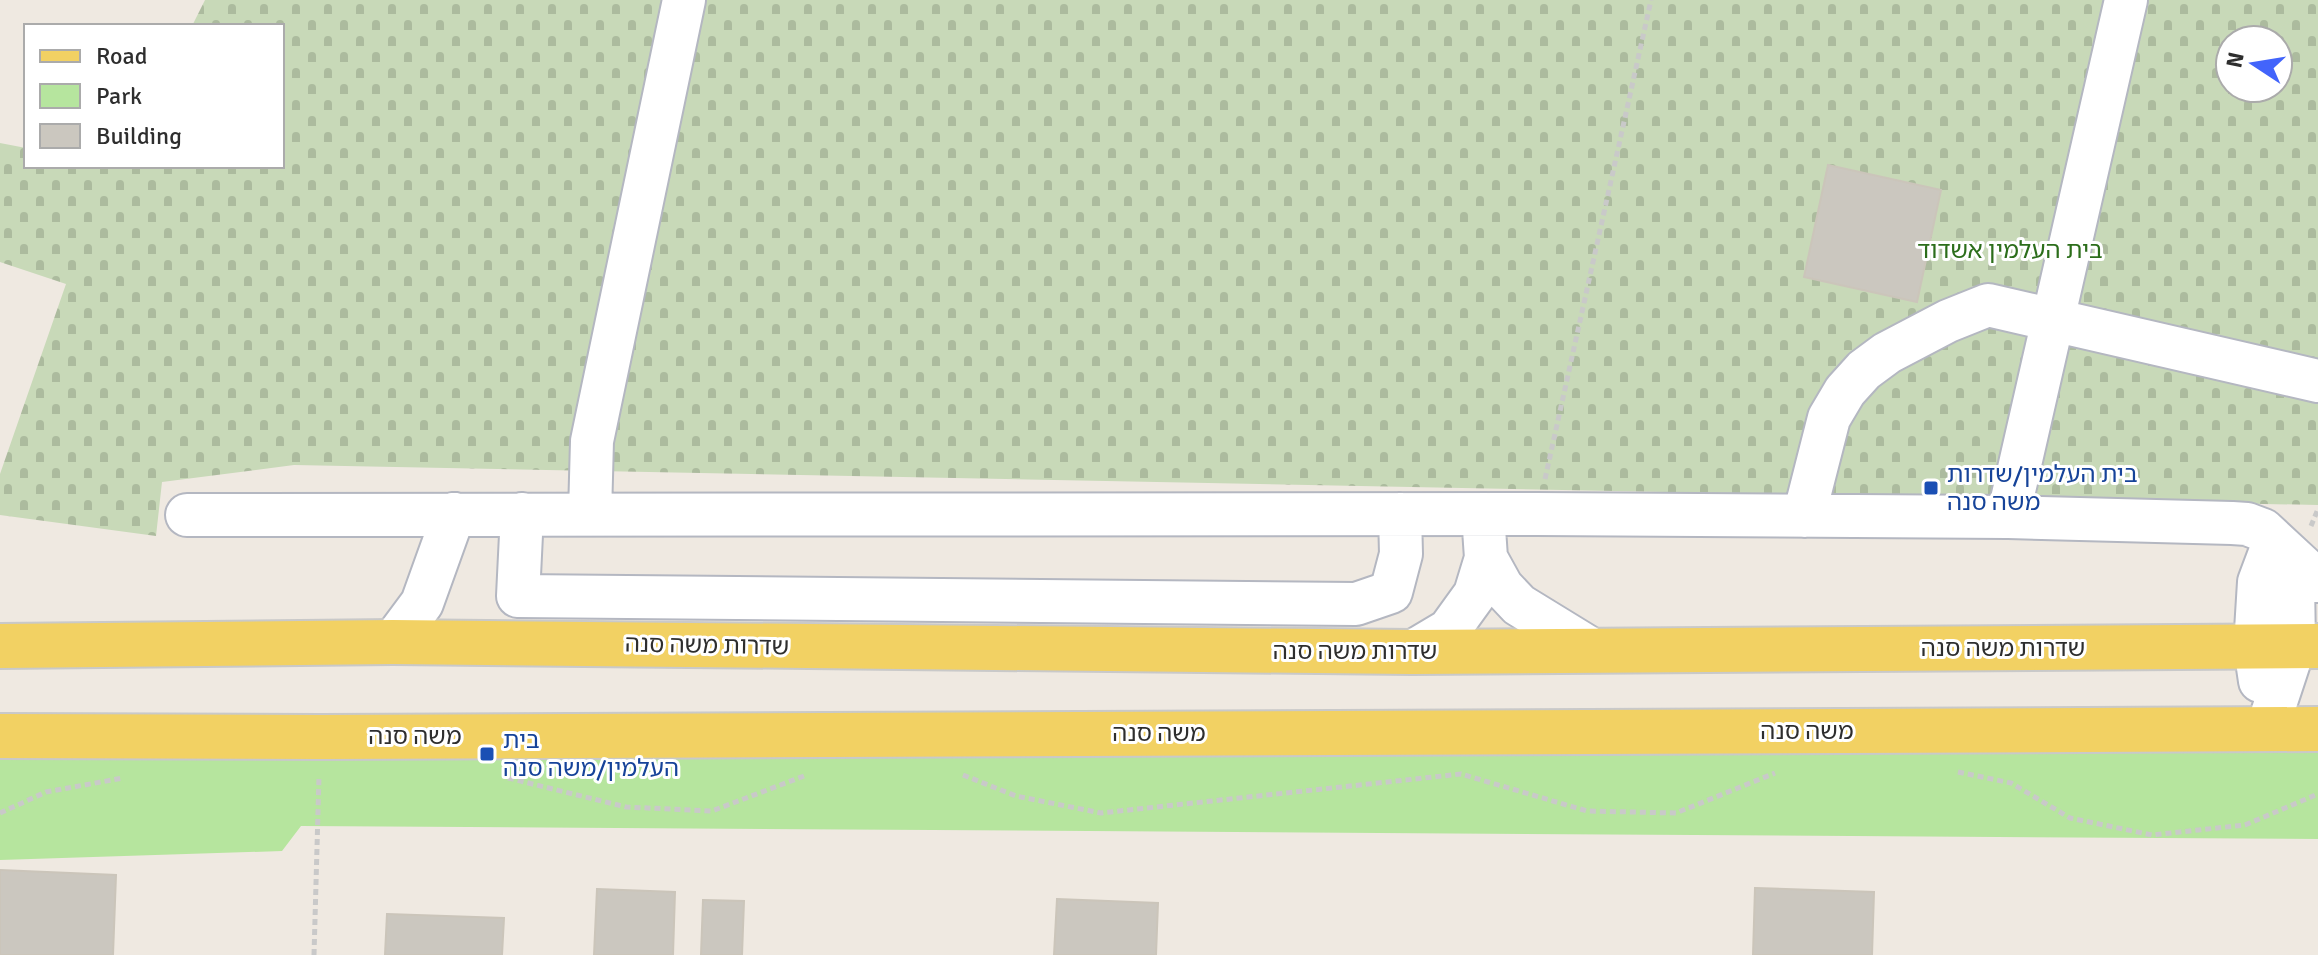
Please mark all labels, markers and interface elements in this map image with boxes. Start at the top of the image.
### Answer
legend [24,24,284,168]
north arrow [2214,24,2294,104]
text: Road [96,41,147,71]
text: N [2220,50,2250,70]
text: Park [96,81,142,111]
text: Building [96,121,182,151]
park label: בית העלמין אשדוד [1917,235,2103,265]
place label: בית העלמין/שדרות משה סנה [1947,459,2138,517]
marker: בית העלמין/שדרות משה סנה [1922,479,1940,497]
street label: שדרות משה סנה [625,629,789,661]
street label: שדרות משה סנה [1921,633,2085,663]
street label: שדרות משה סנה [1273,636,1437,666]
street label: משה סנה [1760,716,1854,746]
street label: משה סנה [1112,718,1206,748]
street label: משה סנה [368,721,462,751]
place label: בית העלמין/משה סנה [503,725,679,783]
marker: בית העלמין/משה סנה [478,745,496,763]

